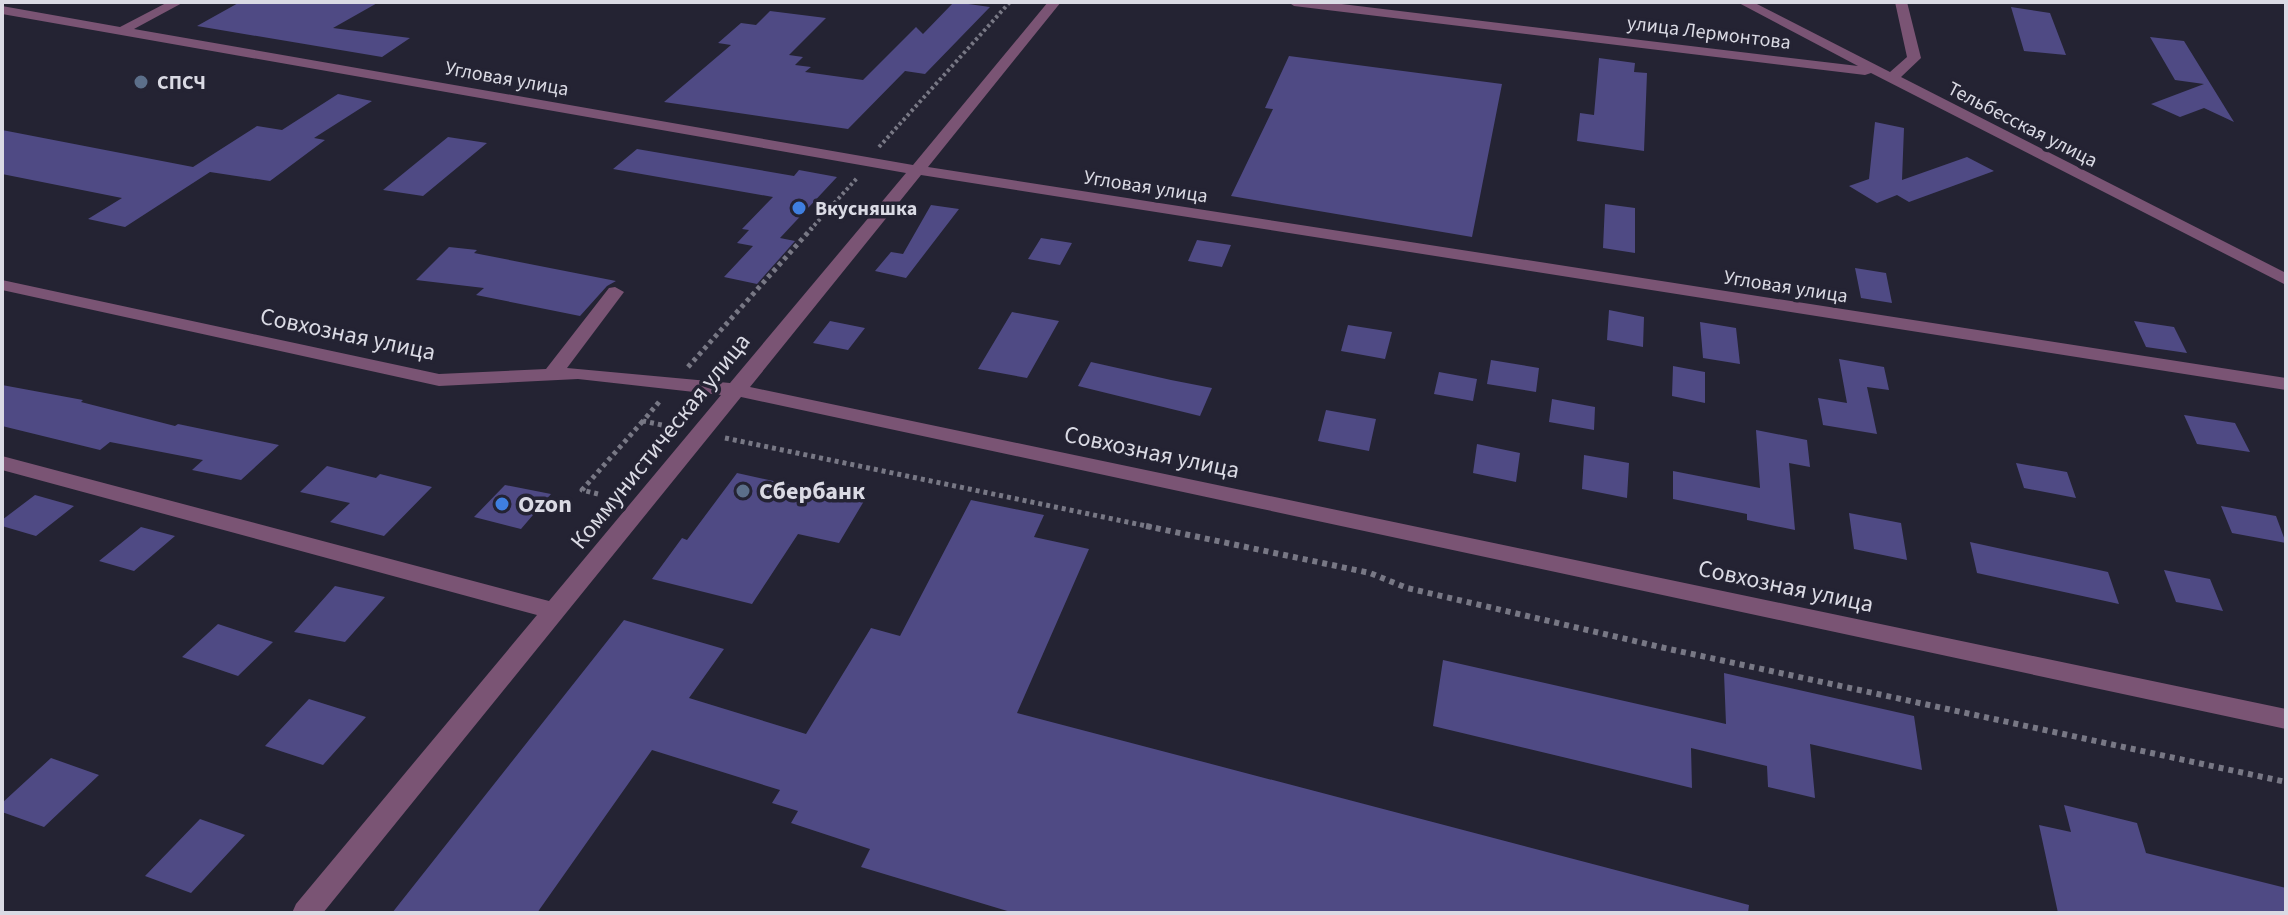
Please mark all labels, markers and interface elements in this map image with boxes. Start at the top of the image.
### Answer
street label: улица Лермонтова [1625,9,1792,57]
street label: Угловая улица [443,54,571,104]
place label: СПСЧ [157,69,206,97]
marker: СПСЧ [132,73,150,91]
street label: Тельбесская улица [1943,75,2102,175]
street label: Угловая улица [1082,163,1210,211]
place label: Вкусняшка [815,195,917,223]
marker: Вкусняшка [790,199,808,217]
street label: Угловая улица [1722,263,1850,311]
street label: Совхозная улица [257,299,439,370]
street label: Коммунистическая улица [562,326,759,557]
street label: Совхозная улица [1061,417,1243,488]
place label: Сбербанк [759,474,866,509]
marker: Сбербанк [734,482,752,500]
place label: Ozon [518,487,572,522]
marker: Ozon [493,495,511,513]
street label: Совхозная улица [1695,551,1877,622]

